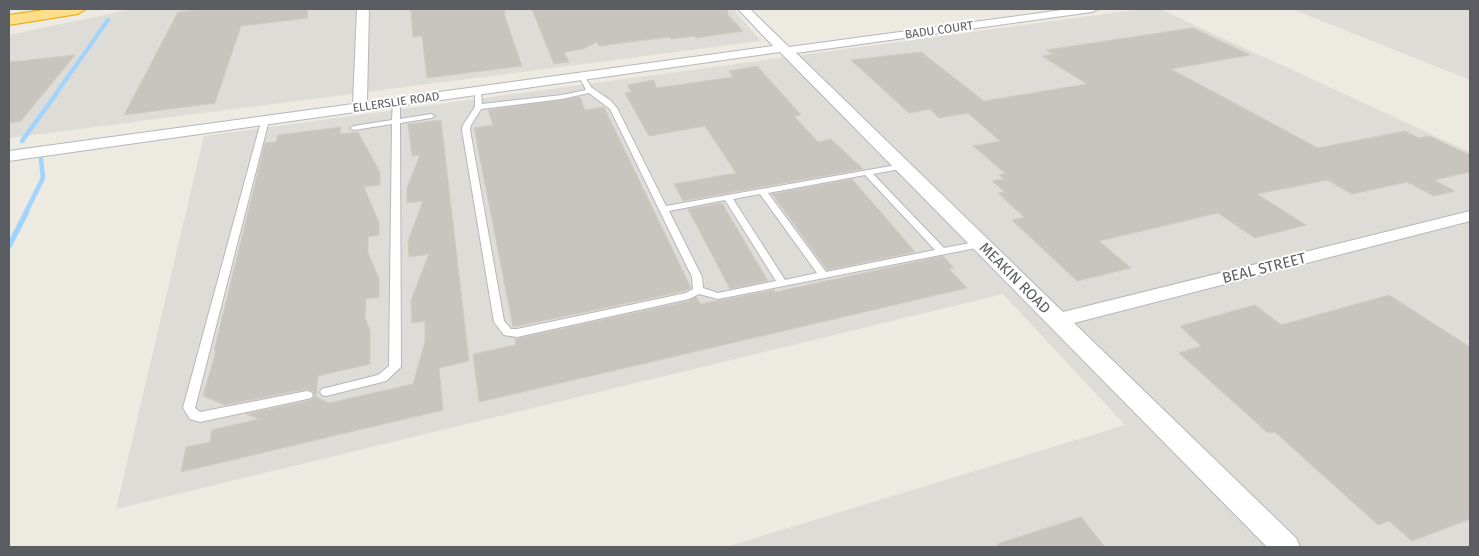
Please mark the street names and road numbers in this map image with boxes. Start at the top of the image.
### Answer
street label: BADU COURT [904,18,975,42]
street label: ELLERSLIE ROAD [352,89,441,115]
street label: MEAKIN ROAD [976,239,1054,317]
street label: BEAL STREET [1220,249,1308,287]

